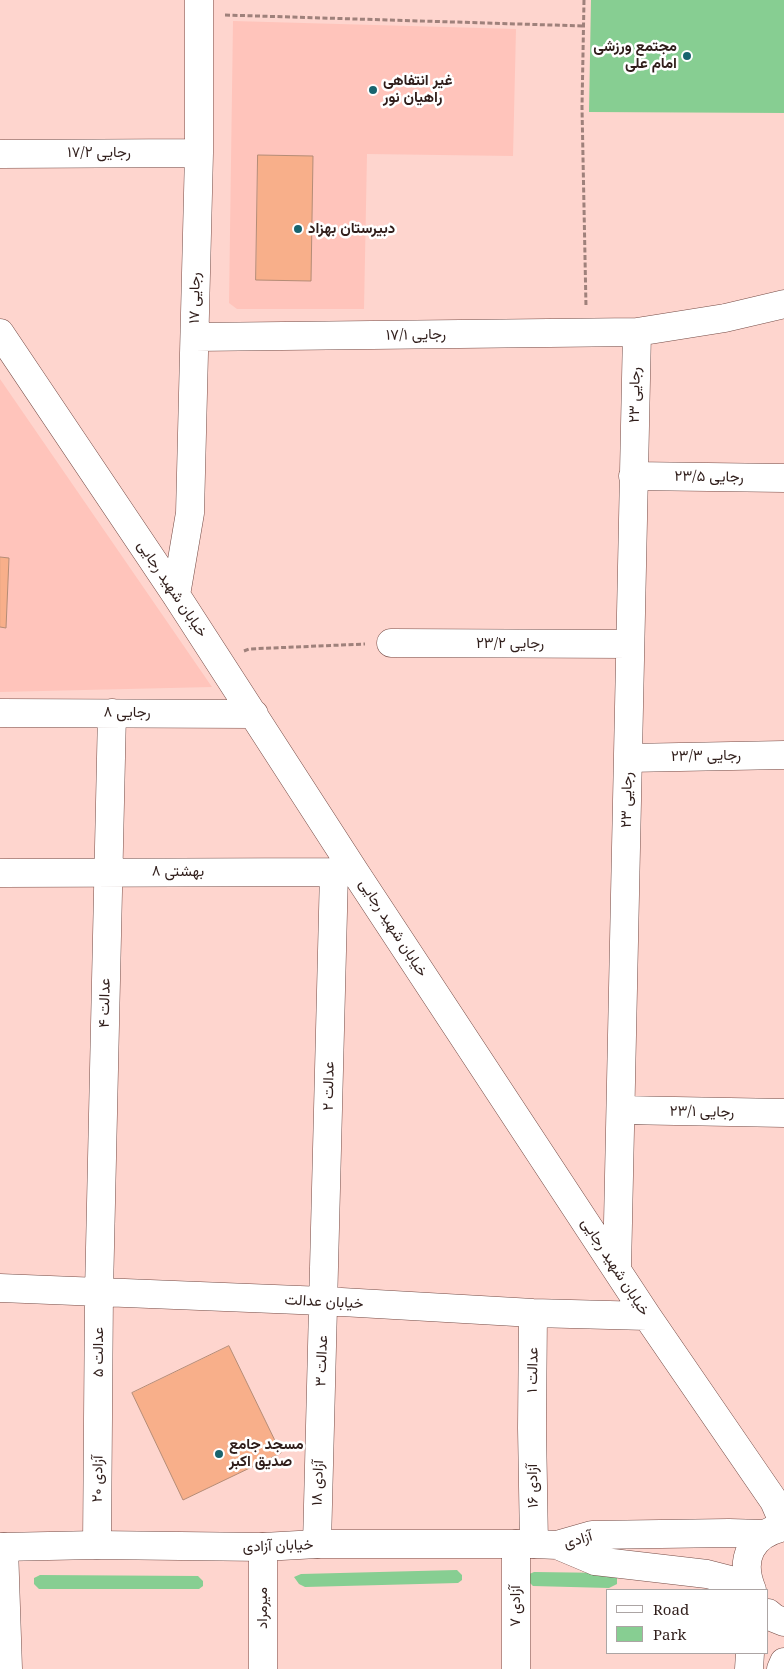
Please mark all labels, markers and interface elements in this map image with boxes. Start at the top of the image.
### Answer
place label: مجتمع ورزشی امام علی [593,38,677,73]
marker: مجتمع ورزشی امام علی [681,50,693,62]
place label: غیر انتفاهی راهیان نور [383,72,452,107]
marker: غیر انتفاهی راهیان نور [367,84,379,96]
street label: رجایی ۱۷/۲ [67,144,131,162]
place label: دبیرستان بهزاد [308,220,395,238]
marker: دبیرستان بهزاد [292,223,304,235]
street label: رجایی ۱۷ [186,272,204,324]
street label: رجایی ۱۷/۱ [386,325,446,345]
street label: رجایی ۲۳ [626,367,644,423]
street label: رجایی ۲۳/۵ [674,467,744,487]
street label: خیابان شهید رجایی [133,537,211,641]
street label: رجایی ۲۳/۲ [476,635,544,653]
street label: رجایی ۸ [103,704,151,722]
street label: رجایی ۲۳/۳ [671,746,741,766]
street label: رجایی ۲۳ [618,772,636,828]
street label: بهشتی ۸ [152,863,204,881]
street label: خیابان شهید رجایی [355,876,431,980]
street label: عدالت ۴ [96,978,114,1028]
street label: عدالت ۲ [320,1061,338,1111]
street label: رجایی ۲۳/۱ [670,1102,734,1122]
street label: خیابان شهید رجایی [577,1215,653,1319]
street label: خیابان عدالت [284,1291,364,1313]
street label: عدالت ۵ [90,1327,108,1377]
street label: عدالت ۳ [312,1335,332,1387]
street label: عدالت ۱ [524,1347,542,1393]
place label: مسجد جامع صدیق اکبر [229,1436,304,1471]
marker: مسجد جامع صدیق اکبر [213,1448,225,1460]
street label: آزادی ۲۰ [89,1455,107,1503]
street label: آزادی ۱۸ [308,1460,328,1506]
street label: آزادی ۱۶ [524,1464,542,1508]
street label: آزادی [562,1527,594,1553]
street label: خیابان آزادی [242,1536,314,1556]
street label: آزادی ۷ [507,1585,525,1627]
street label: میرمراد [254,1587,272,1629]
legend [606,1589,769,1654]
text: Road [653,1599,689,1619]
text: Park [653,1624,686,1644]

